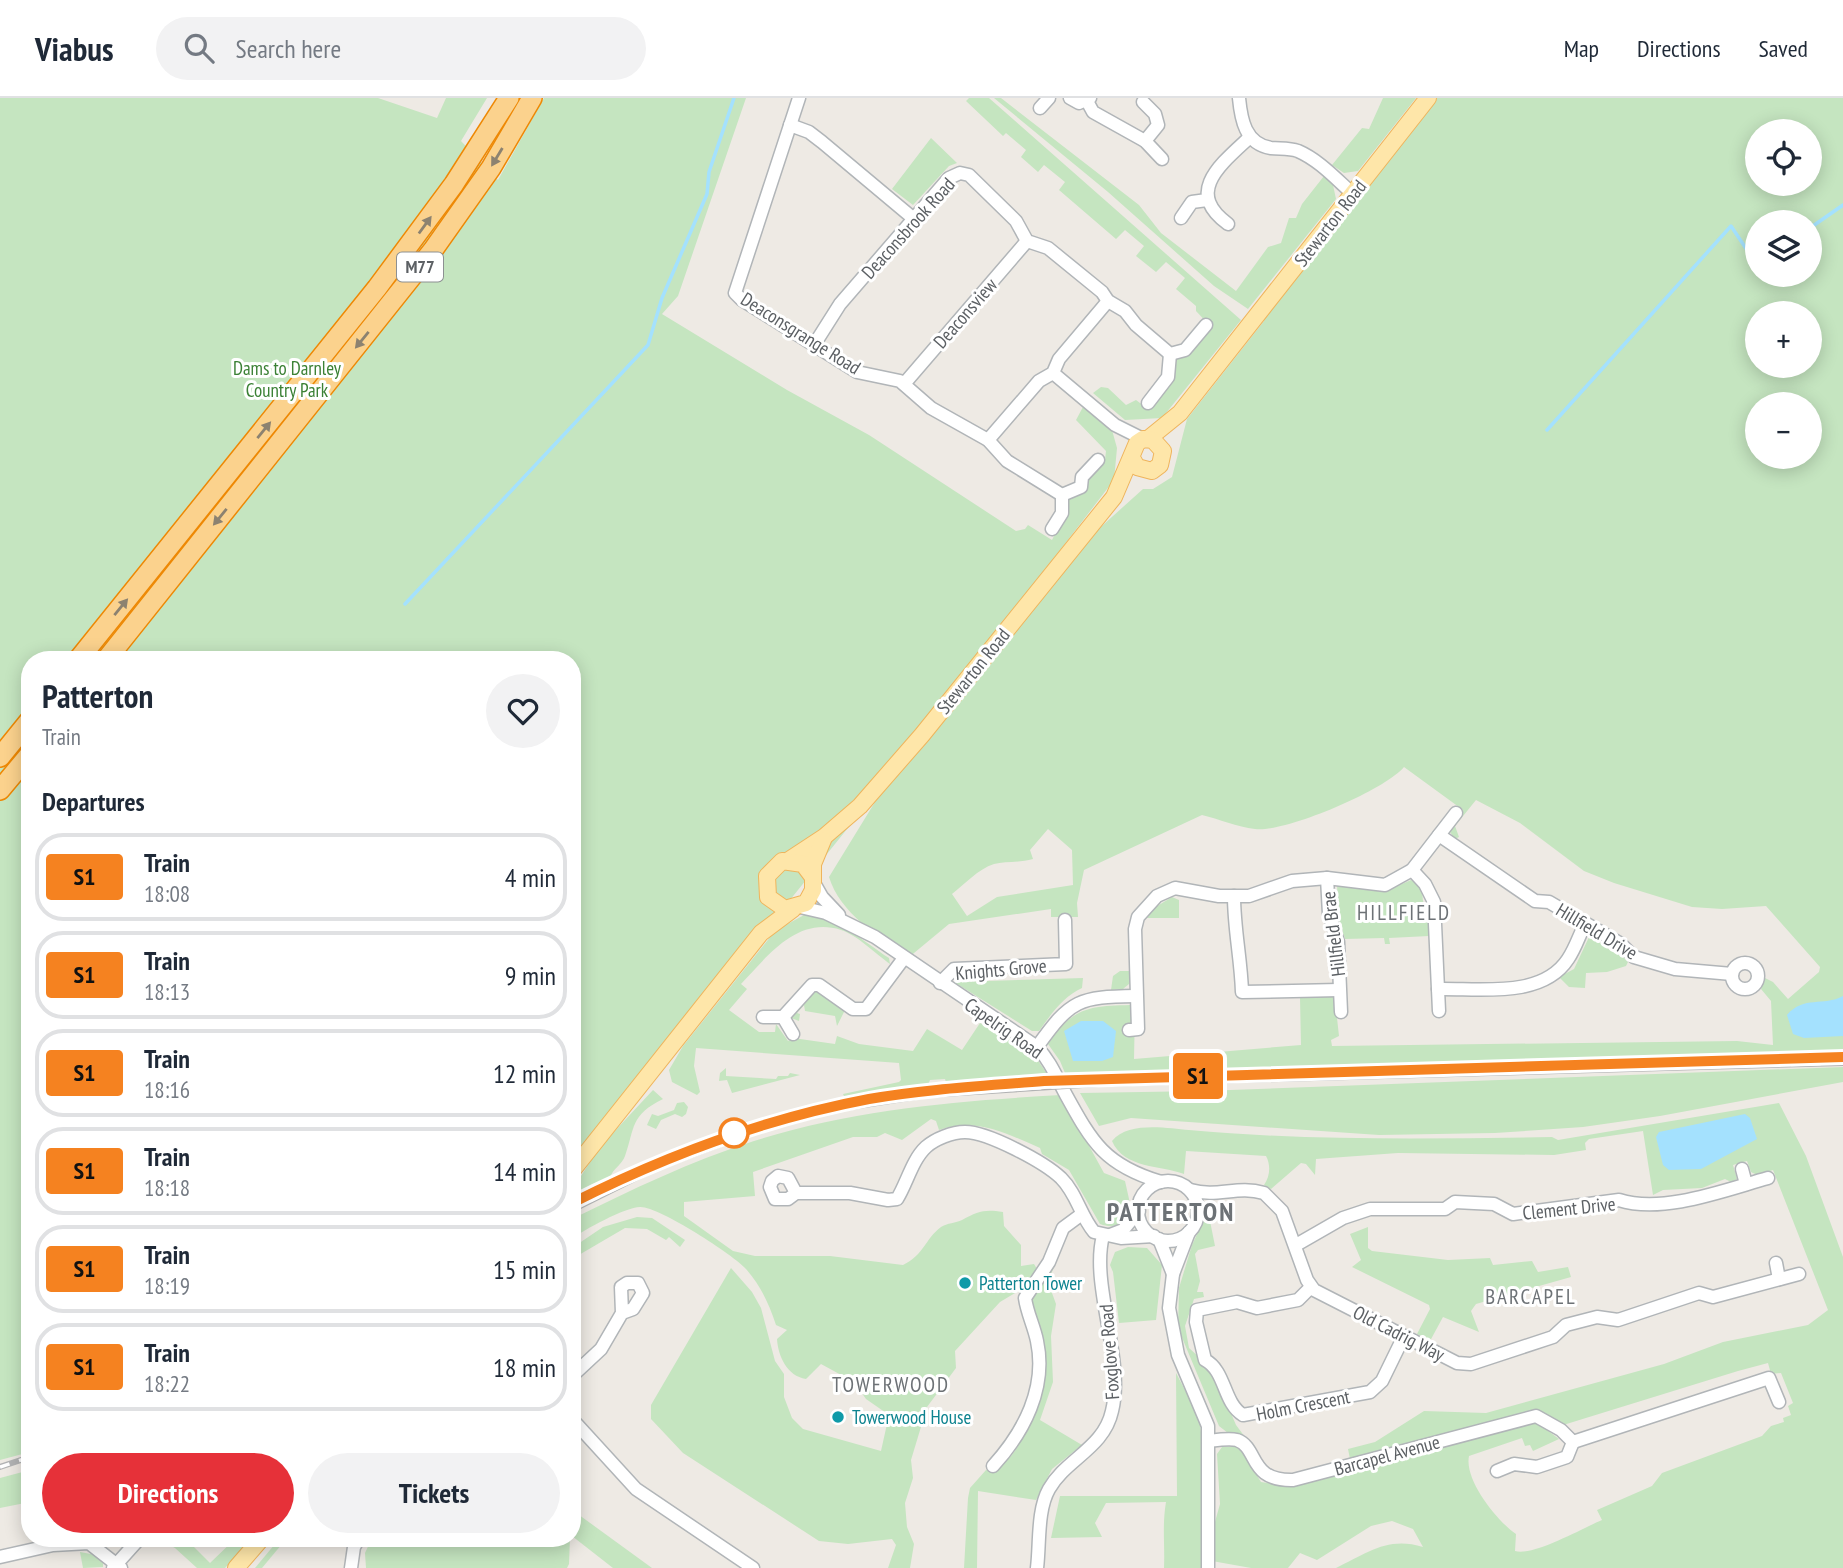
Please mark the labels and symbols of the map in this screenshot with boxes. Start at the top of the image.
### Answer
one-way arrow [491,147,504,166]
street label: Deaconsbrook Road [856,172,960,284]
street label: Stewarton Road [1289,175,1371,271]
one-way arrow [418,216,432,234]
road number: M77 [397,252,443,282]
street label: Deaconsview [928,272,1003,353]
street label: Deaconsgrange Road [737,287,865,379]
one-way arrow [355,330,370,348]
park label: Dams to Darnley Country Park [233,356,342,402]
one-way arrow [257,421,272,439]
one-way arrow [213,508,228,526]
one-way arrow [114,598,129,616]
street label: Stewarton Road [931,623,1015,719]
street label: Hillfield Brae [1316,890,1350,978]
street label: Hillfield Drive [1552,897,1642,965]
district label: HILLFIELD [1357,899,1451,926]
street label: Knights Grove [954,953,1048,985]
street label: Capelrig Road [960,992,1048,1064]
line badge: S1 [1166,1053,1230,1099]
unlabelled marker [719,1118,749,1148]
street label: Clement Drive [1521,1191,1617,1225]
district label: PATTERTON [1107,1195,1235,1228]
place label: Patterton Tower [979,1271,1083,1295]
marker: Patterton Tower [957,1275,973,1291]
district label: BARCAPEL [1485,1283,1577,1310]
street label: Old Cadrig Way [1349,1300,1450,1367]
street label: Foxglove Road [1094,1304,1124,1400]
district label: TOWERWOOD [832,1371,950,1398]
street label: Holm Crescent [1254,1384,1353,1426]
place label: Towerwood House [852,1405,971,1429]
marker: Towerwood House [830,1409,846,1425]
street label: Barcapel Avenue [1332,1429,1443,1481]

